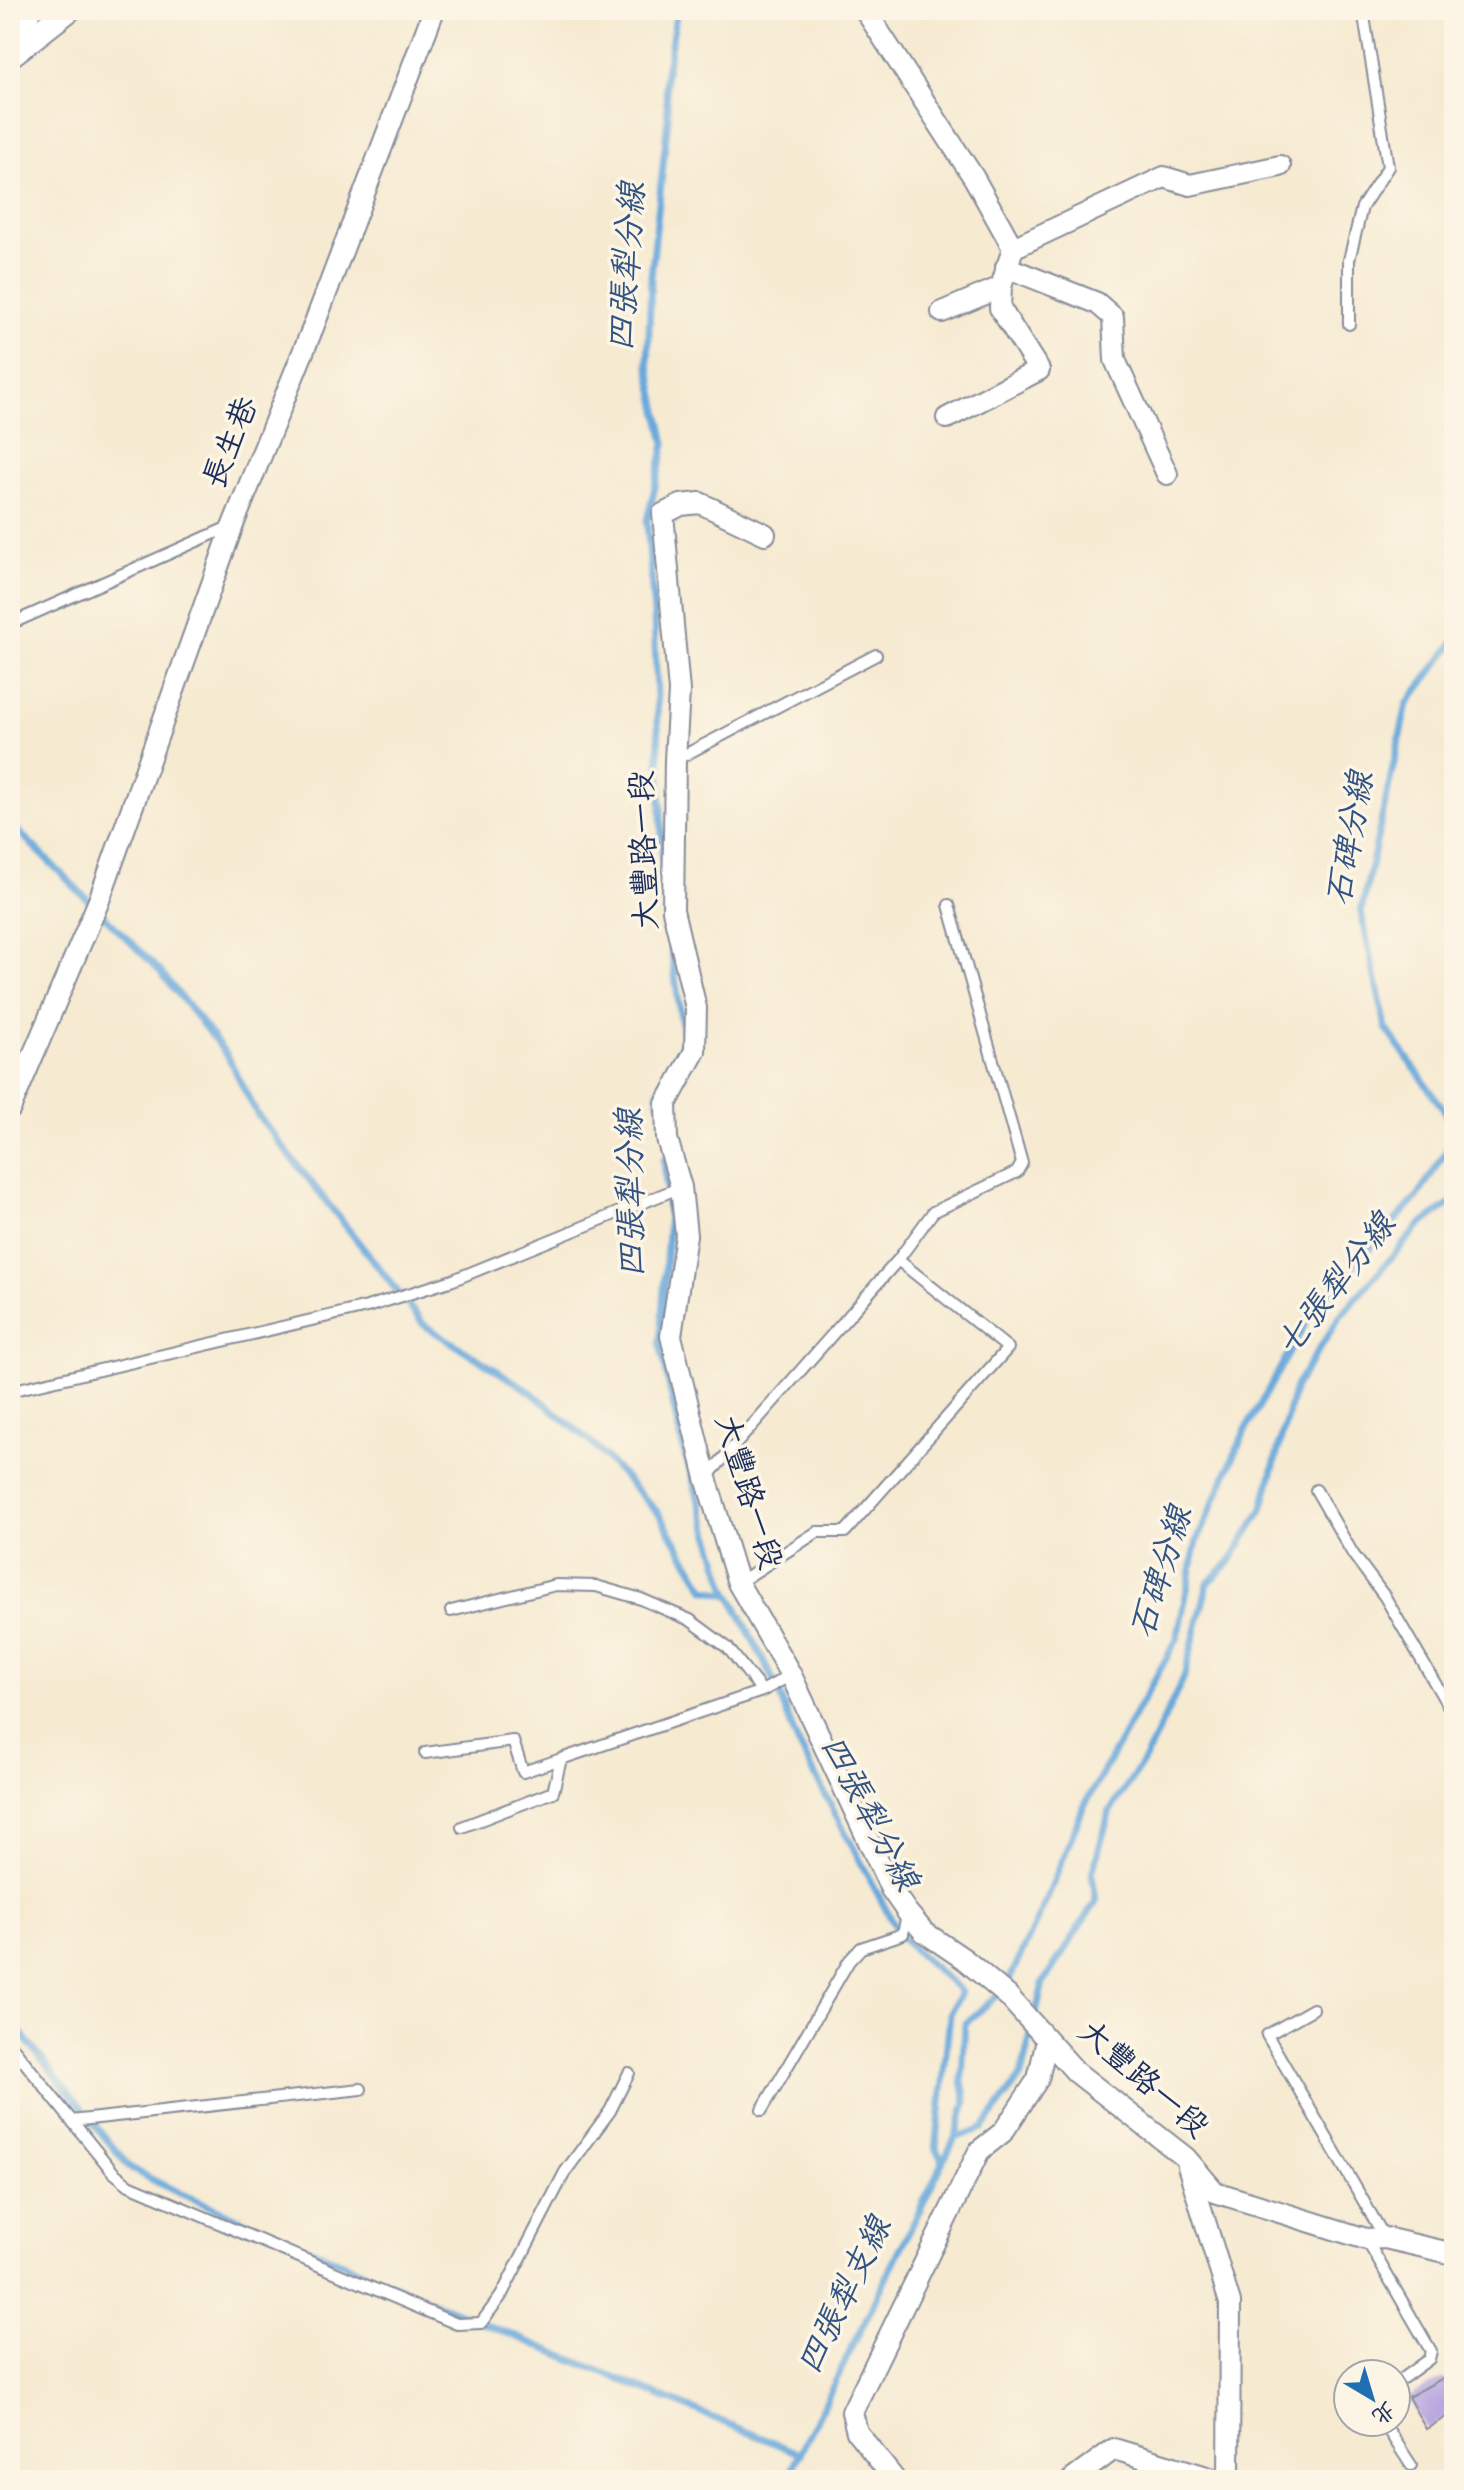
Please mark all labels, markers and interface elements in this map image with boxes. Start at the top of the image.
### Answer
water label: 四張犁分線 [601,179,662,354]
street label: 長生巷 [195,391,273,497]
water label: 石碑分線 [1318,766,1390,910]
street label: 大豐路一段 [622,769,674,931]
water label: 四張犁分線 [609,1106,661,1278]
water label: 七張犁分線 [1267,1203,1412,1369]
street label: 大豐路一段 [700,1410,790,1576]
water label: 石碑分線 [1122,1499,1209,1645]
water label: 四張犁分線 [804,1728,928,1903]
street label: 大豐路一段 [1066,2012,1216,2152]
water label: 四張犁支線 [789,2208,908,2384]
north arrow [1332,2358,1412,2438]
text: 北 [1364,2392,1400,2430]

